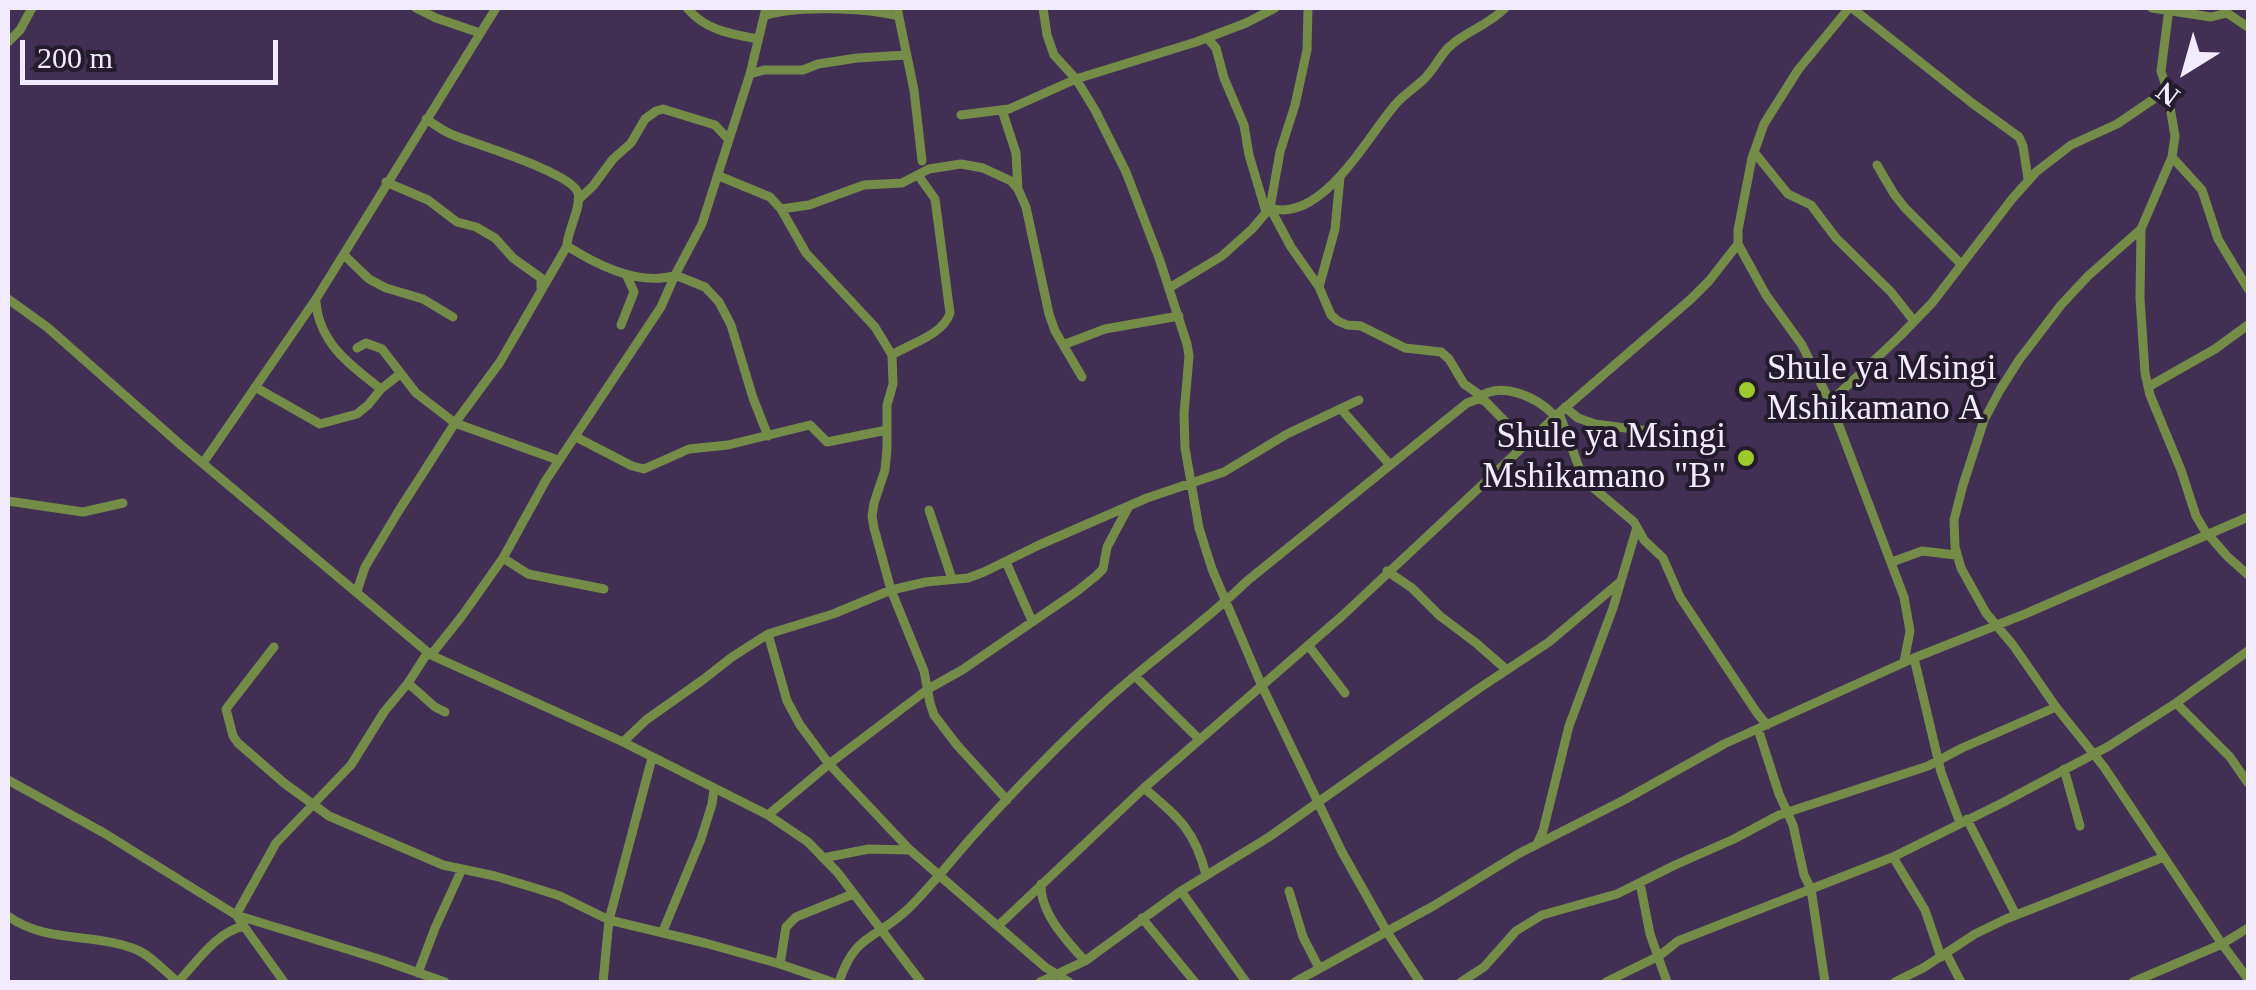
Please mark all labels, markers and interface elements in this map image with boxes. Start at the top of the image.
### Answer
scale bar [25,20,282,82]
north arrow [2136,20,2236,120]
text: 200 m [37,41,113,74]
text: N [2150,76,2185,113]
place label: Shule ya Msingi Mshikamano A [1767,349,1996,431]
marker: Shule ya Msingi Mshikamano A [1736,379,1758,401]
place label: Shule ya Msingi Mshikamano "B" [1483,417,1726,499]
marker: Shule ya Msingi Mshikamano "B" [1735,447,1757,469]

